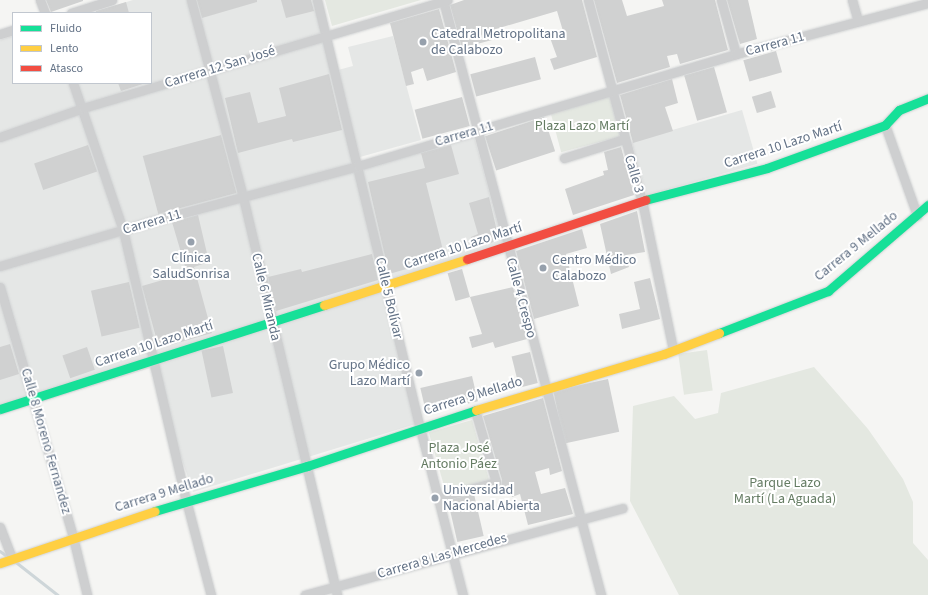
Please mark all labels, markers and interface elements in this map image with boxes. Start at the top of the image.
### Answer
legend [12,12,152,84]
text: Fluido [50,20,82,37]
place label: Catedral Metropolitana de Calabozo [431,26,566,58]
street label: Carrera 11 [744,28,806,60]
marker: Catedral Metropolitana de Calabozo [418,37,428,47]
text: Lento [50,40,79,57]
street label: Carrera 12 San José [163,42,277,92]
text: Atasco [50,60,83,77]
street label: Carrera 11 [433,118,495,150]
park label: Plaza Lazo Martí [535,118,629,134]
street label: Carrera 10 Lazo Martí [722,118,844,172]
street label: Calle 3 [621,153,647,195]
street label: Carrera 11 [121,206,183,238]
street label: Carrera 9 Mellado [811,207,901,285]
street label: Carrera 10 Lazo Martí [402,219,524,273]
marker: Clínica SaludSonrisa [185,236,197,248]
place label: Clínica SaludSonrisa [152,250,230,282]
street label: Calle 6 Miranda [248,252,284,342]
place label: Centro Médico Calabozo [552,252,636,284]
street label: Calle 5 Bolívar [372,256,406,340]
street label: Calle 4 Crespo [502,256,540,340]
marker: Centro Médico Calabozo [537,262,549,274]
street label: Carrera 10 Lazo Martí [93,317,215,371]
place label: Grupo Médico Lazo Martí [329,357,410,390]
street label: Calle 8 Moreno Fernandez [17,366,75,516]
marker: Grupo Médico Lazo Martí [413,367,425,379]
street label: Carrera 9 Mellado [422,373,524,419]
park label: Plaza José Antonio Páez [421,440,497,472]
street label: Carrera 9 Mellado [113,470,215,516]
park label: Parque Lazo Martí (La Aguada) [734,475,836,508]
place label: Universidad Nacional Abierta [443,482,540,514]
marker: Universidad Nacional Abierta [430,493,440,503]
street label: Carrera 8 Las Mercedes [375,530,509,582]

